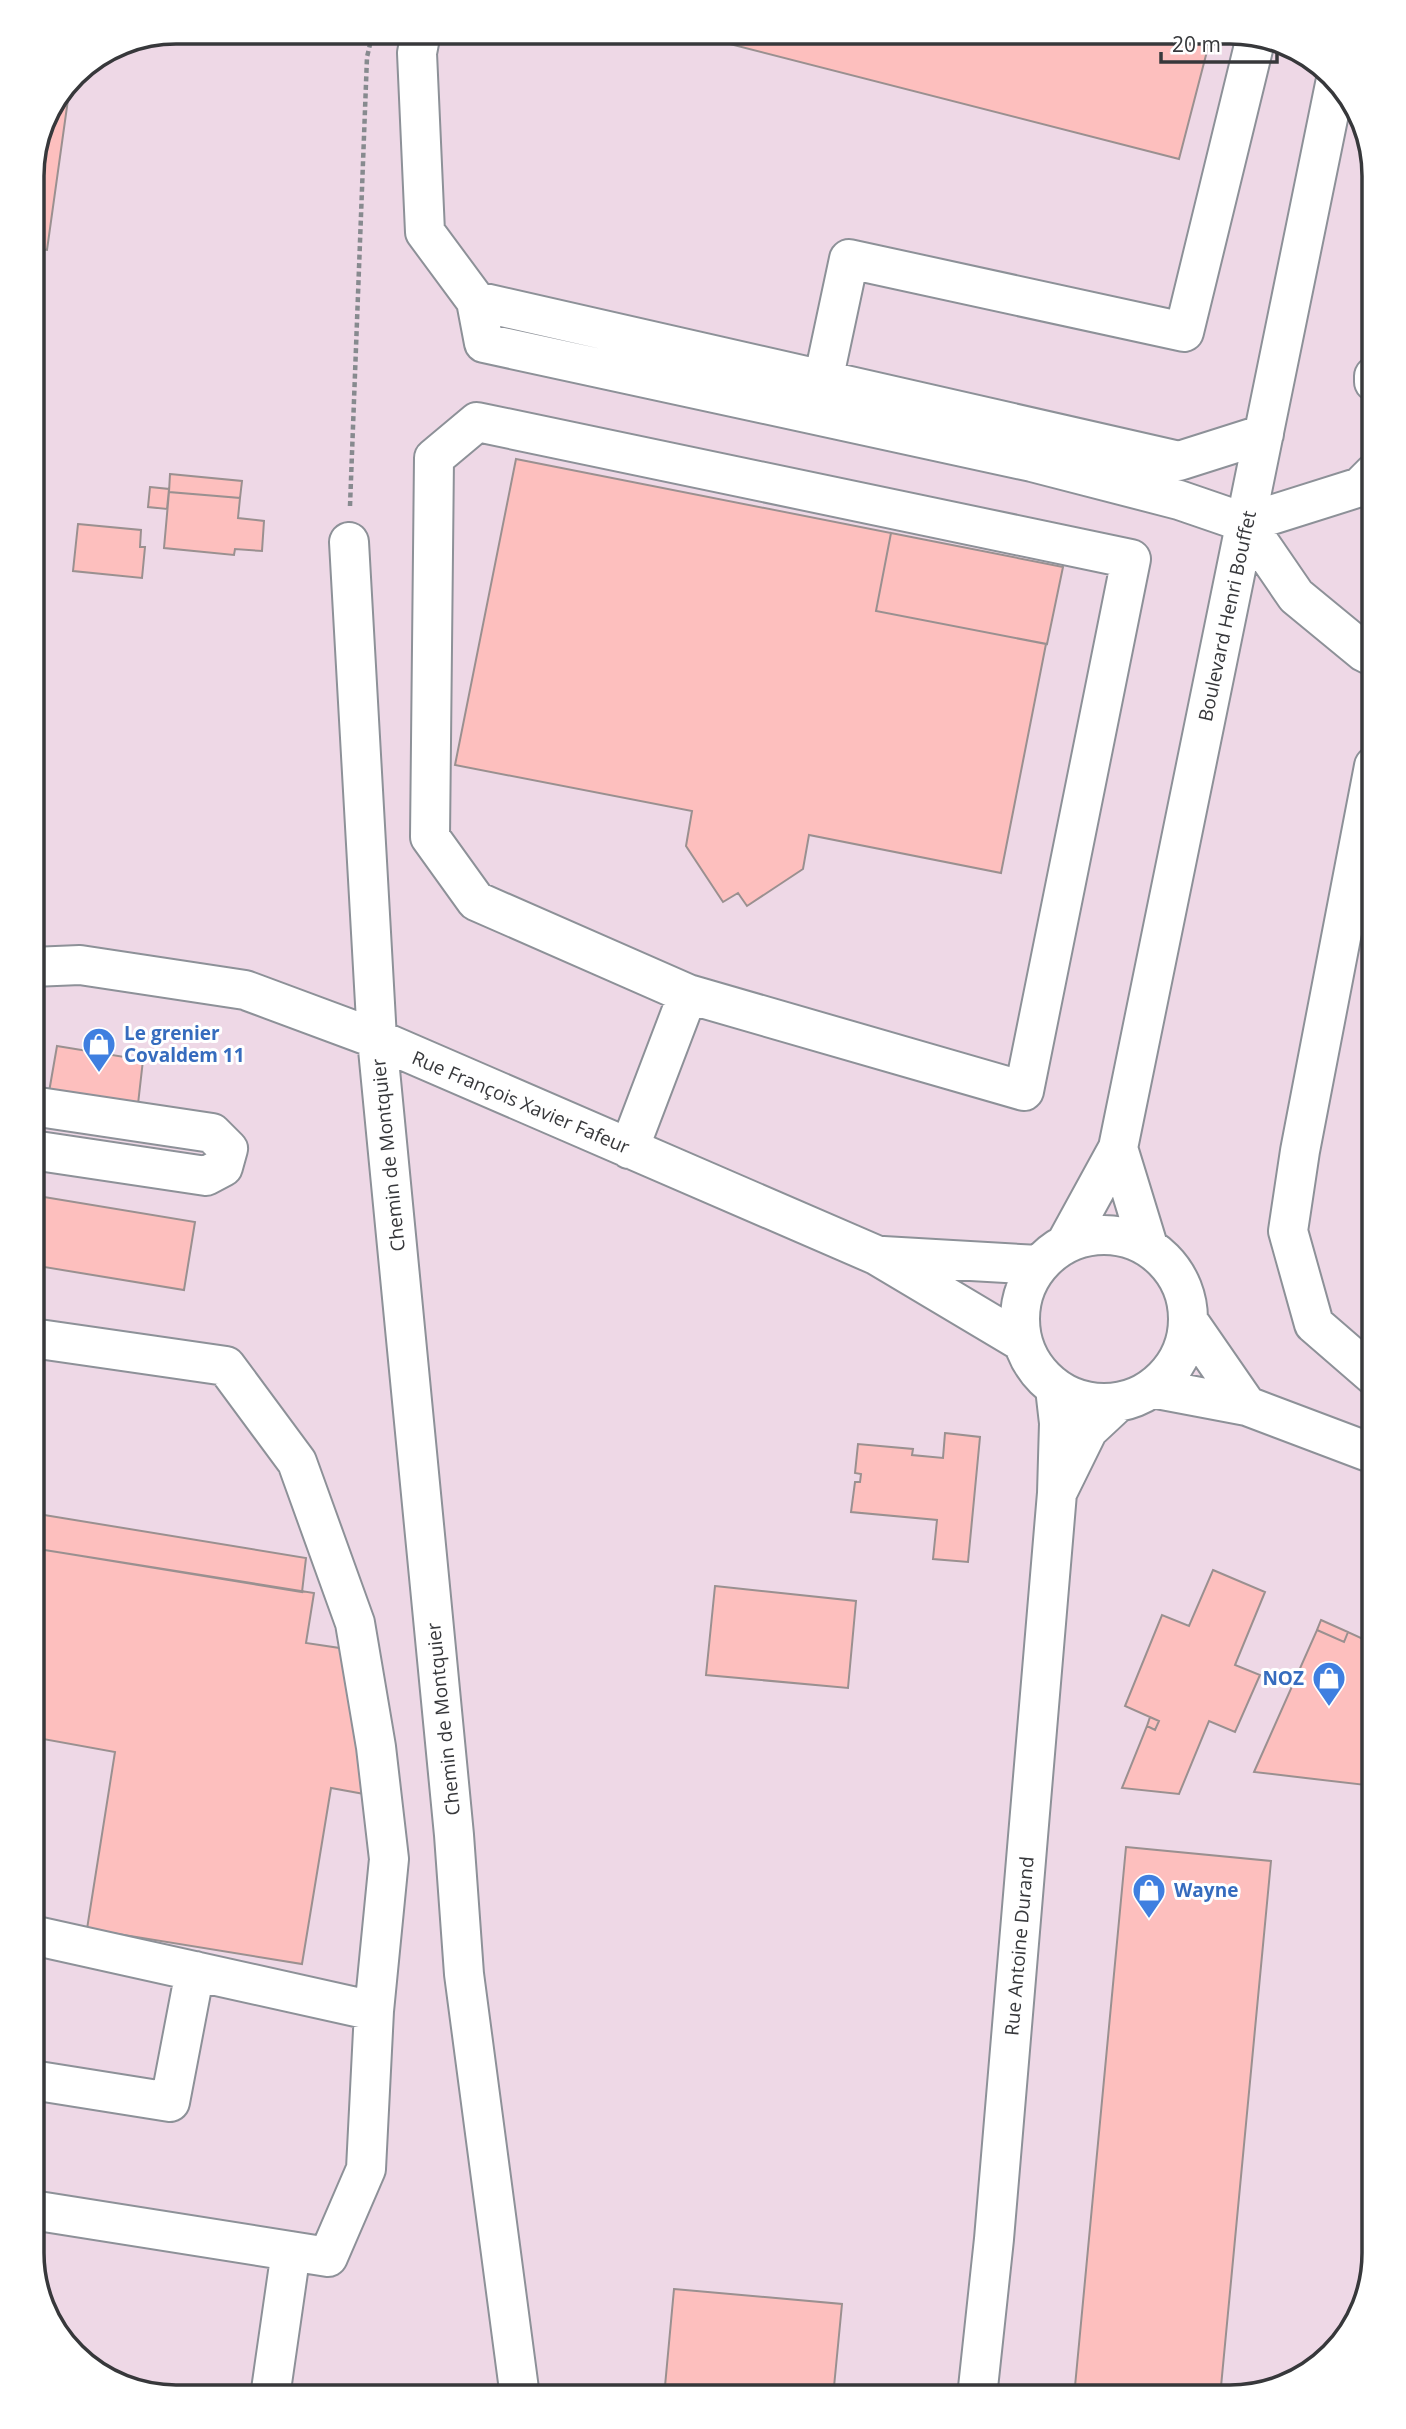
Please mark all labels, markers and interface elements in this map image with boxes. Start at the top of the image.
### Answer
scale bar [1161,21,1276,65]
text: 20 m [1172,30,1221,58]
street label: Boulevard Henri Bouffet [1192,508,1262,724]
place label: Le grenier Covaldem 11 [124,1020,245,1068]
shop icon: Le grenier Covaldem 11 [80,1025,118,1074]
street label: Rue François Xavier Fafeur [408,1044,634,1160]
street label: Chemin de Montquier [365,1057,411,1253]
street label: Chemin de Montquier [420,1621,466,1817]
shop icon: NOZ [1310,1659,1348,1708]
place label: NOZ [1262,1665,1304,1691]
street label: Rue Antoine Durand [998,1855,1040,2037]
shop icon: Wayne [1130,1871,1168,1920]
place label: Wayne [1174,1877,1238,1903]

